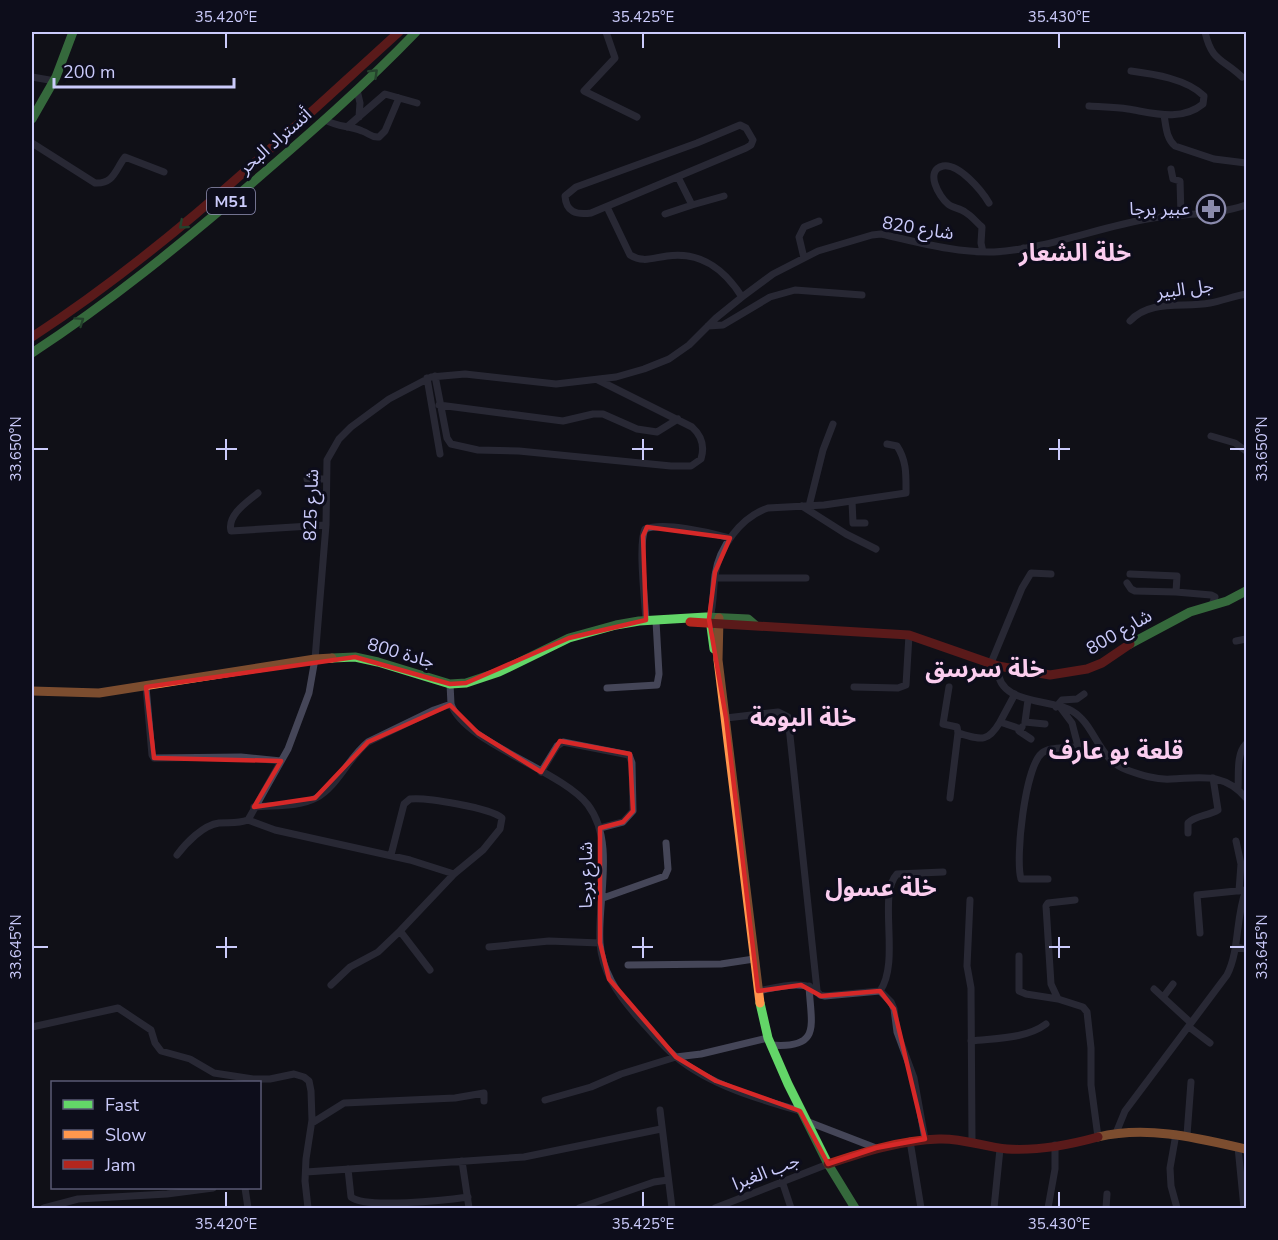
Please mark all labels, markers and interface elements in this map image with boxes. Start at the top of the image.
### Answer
text: 35.420°E [195,7,257,27]
text: 35.425°E [612,7,674,27]
text: 35.430°E [1028,7,1090,27]
scale bar [54,51,234,89]
text: 200 m [63,60,115,84]
one-way arrow [366,70,377,81]
street label: أتستراد البحر [233,103,317,180]
road number: M51 [207,188,255,214]
pharmacy icon: عبير برجا [1195,193,1227,225]
place label: عبير برجا [1129,197,1190,221]
street label: شارع 820 [880,211,955,247]
one-way arrow [179,218,190,229]
district label: خلة الشعار [1018,237,1131,269]
street label: جل البير [1154,274,1215,305]
one-way arrow [74,317,85,328]
text: 33.650°N [6,416,26,482]
text: 33.650°N [1252,416,1272,482]
street label: شارع 825 [298,469,326,542]
street label: شارع 800 [1082,604,1157,662]
street label: جادة 800 [365,632,437,674]
district label: خلة سرسق [925,653,1045,685]
district label: خلة البومة [750,702,856,734]
district label: قلعة بو عارف [1049,735,1183,767]
street label: شارع برجا [574,842,600,908]
district label: خلة عسول [825,872,937,904]
text: 33.645°N [6,914,26,980]
text: 33.645°N [1252,914,1272,980]
legend [51,1081,261,1189]
text: Fast [105,1093,140,1117]
text: Slow [105,1123,146,1147]
street label: جب الغبرا [729,1148,803,1196]
text: Jam [104,1153,136,1177]
text: 35.420°E [195,1214,257,1234]
text: 35.425°E [612,1214,674,1234]
text: 35.430°E [1028,1214,1090,1234]

